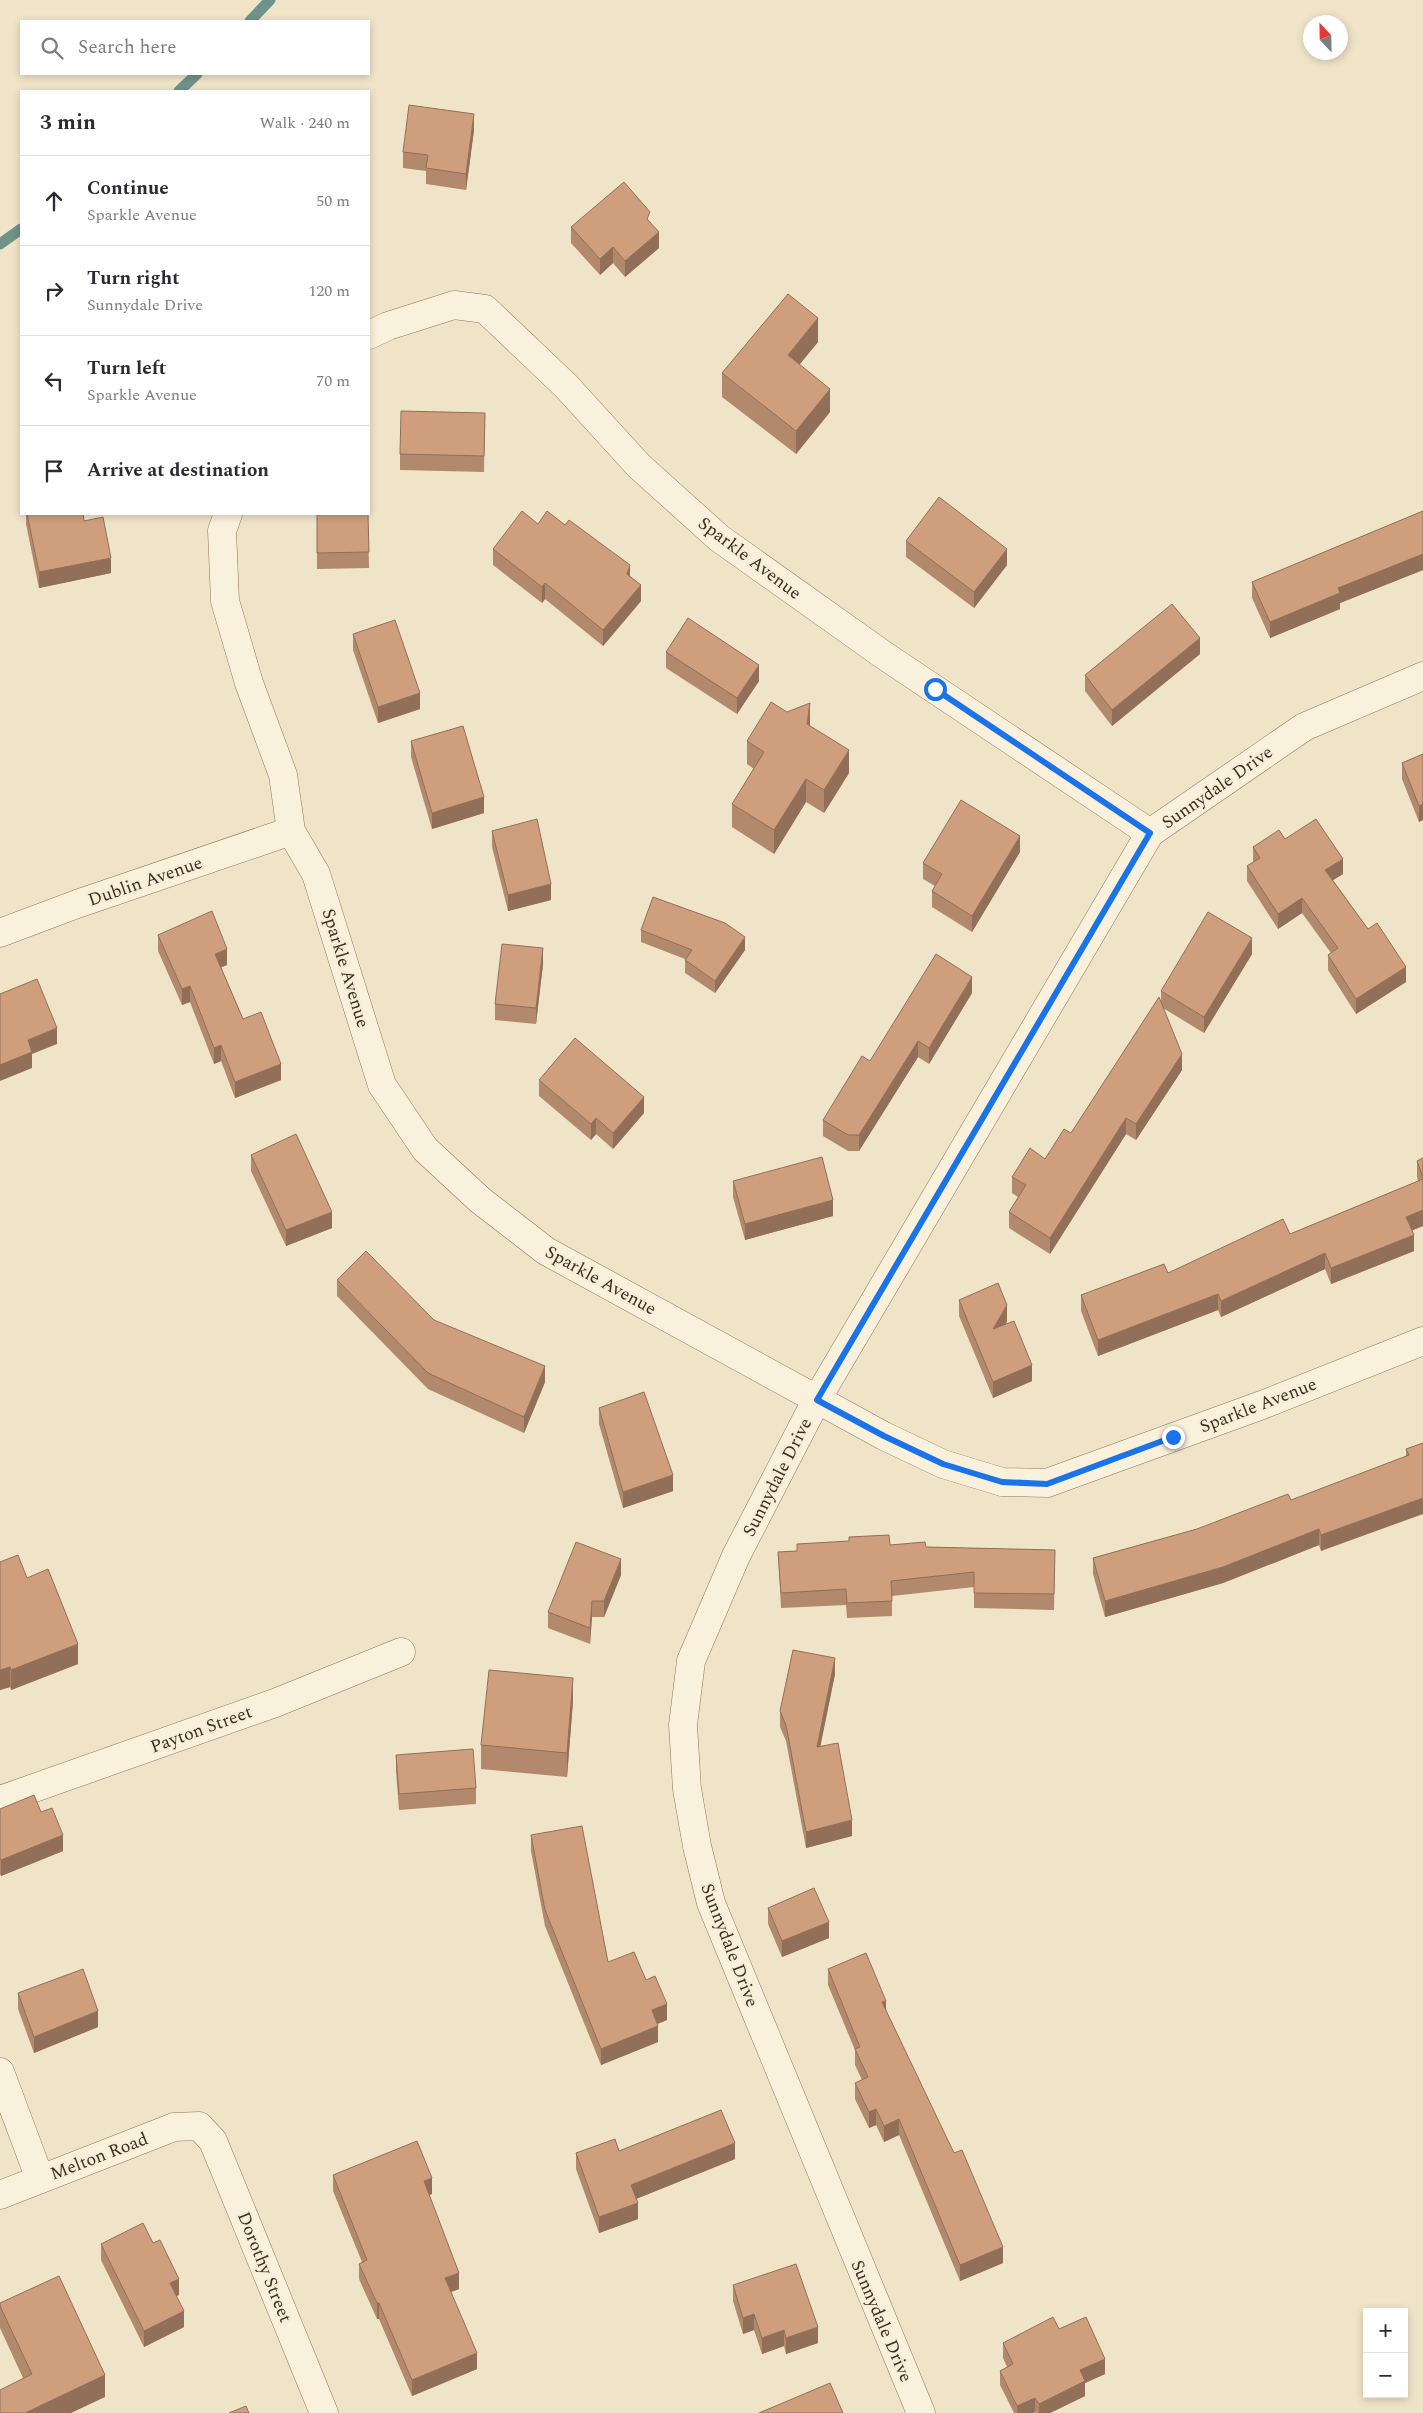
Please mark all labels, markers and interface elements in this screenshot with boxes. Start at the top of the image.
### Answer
north arrow [1303,15,1348,60]
search box [20,20,370,75]
text: Search here [78,33,177,62]
icon: search [38,34,66,62]
text: 3 min [40,107,96,139]
text: Walk · 240 m [259,111,350,135]
text: Continue [87,174,169,203]
icon: ahead [40,187,68,215]
text: 50 m [316,189,350,213]
text: Sparkle Avenue [87,203,197,227]
text: Turn right [87,264,180,293]
icon: right [40,277,68,305]
text: 120 m [308,279,350,303]
text: Sunnydale Drive [87,293,203,317]
text: Turn left [87,354,166,383]
icon: left [40,367,68,395]
text: 70 m [316,369,350,393]
text: Sparkle Avenue [87,383,197,407]
text: Arrive at destination [87,456,269,485]
icon: arrive [40,457,68,485]
street label: Sparkle Avenue [692,510,807,606]
route start [924,678,947,701]
street label: Sunnydale Drive [1156,739,1278,836]
street label: Dublin Avenue [84,849,206,914]
street label: Sparkle Avenue [315,905,376,1031]
street label: Sparkle Avenue [540,1239,661,1322]
street label: Sparkle Avenue [1196,1371,1321,1440]
street label: Sunnydale Drive [736,1413,819,1541]
route end [1162,1426,1185,1449]
street label: Payton Street [146,1699,256,1760]
street label: Sunnydale Drive [694,1879,766,2011]
street label: Melton Road [46,2125,152,2188]
street label: Dorothy Street [230,2208,299,2327]
street label: Sunnydale Drive [844,2256,919,2387]
map controls [1363,2308,1408,2398]
button: + [1363,2308,1408,2353]
button: − [1363,2353,1408,2398]

